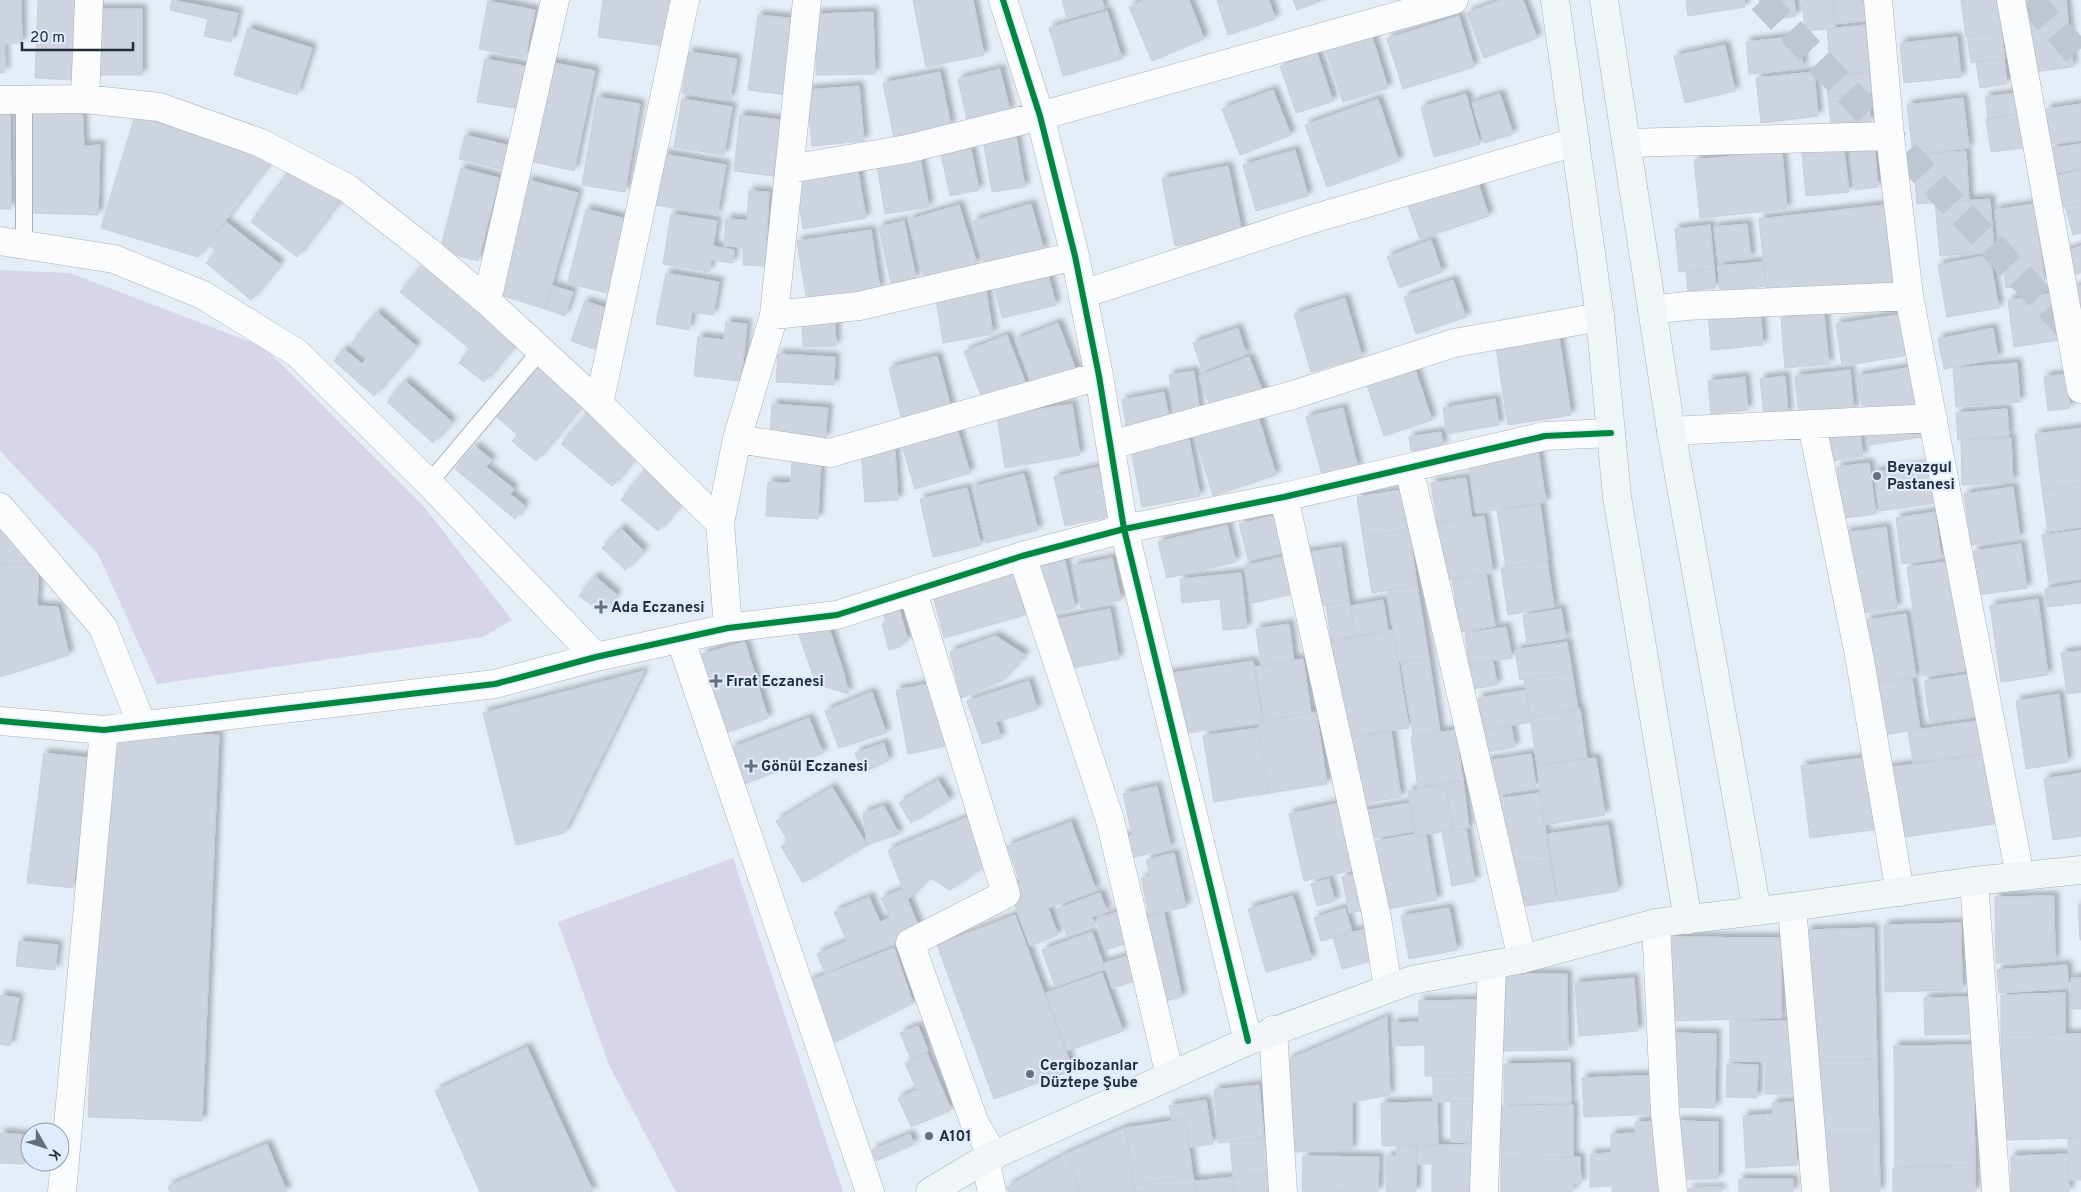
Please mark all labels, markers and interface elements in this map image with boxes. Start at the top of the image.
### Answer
scale bar [22,20,134,52]
text: 20 m [30,29,65,48]
place label: Beyazgul Pastanesi [1887,459,1955,495]
marker: Beyazgul Pastanesi [1871,470,1883,482]
place label: Ada Eczanesi [611,599,705,618]
marker: Ada Eczanesi [595,601,607,613]
place label: Fırat Eczanesi [726,673,824,692]
marker: Fırat Eczanesi [710,675,722,687]
place label: Gönül Eczanesi [761,758,868,777]
marker: Gönül Eczanesi [745,760,757,772]
place label: Cergibozanlar Düztepe Şube [1040,1057,1139,1093]
marker: Cergibozanlar Düztepe Şube [1024,1068,1036,1080]
north arrow [20,1122,70,1172]
place label: A101 [939,1128,971,1147]
marker: A101 [923,1130,935,1142]
text: K [44,1145,64,1164]

